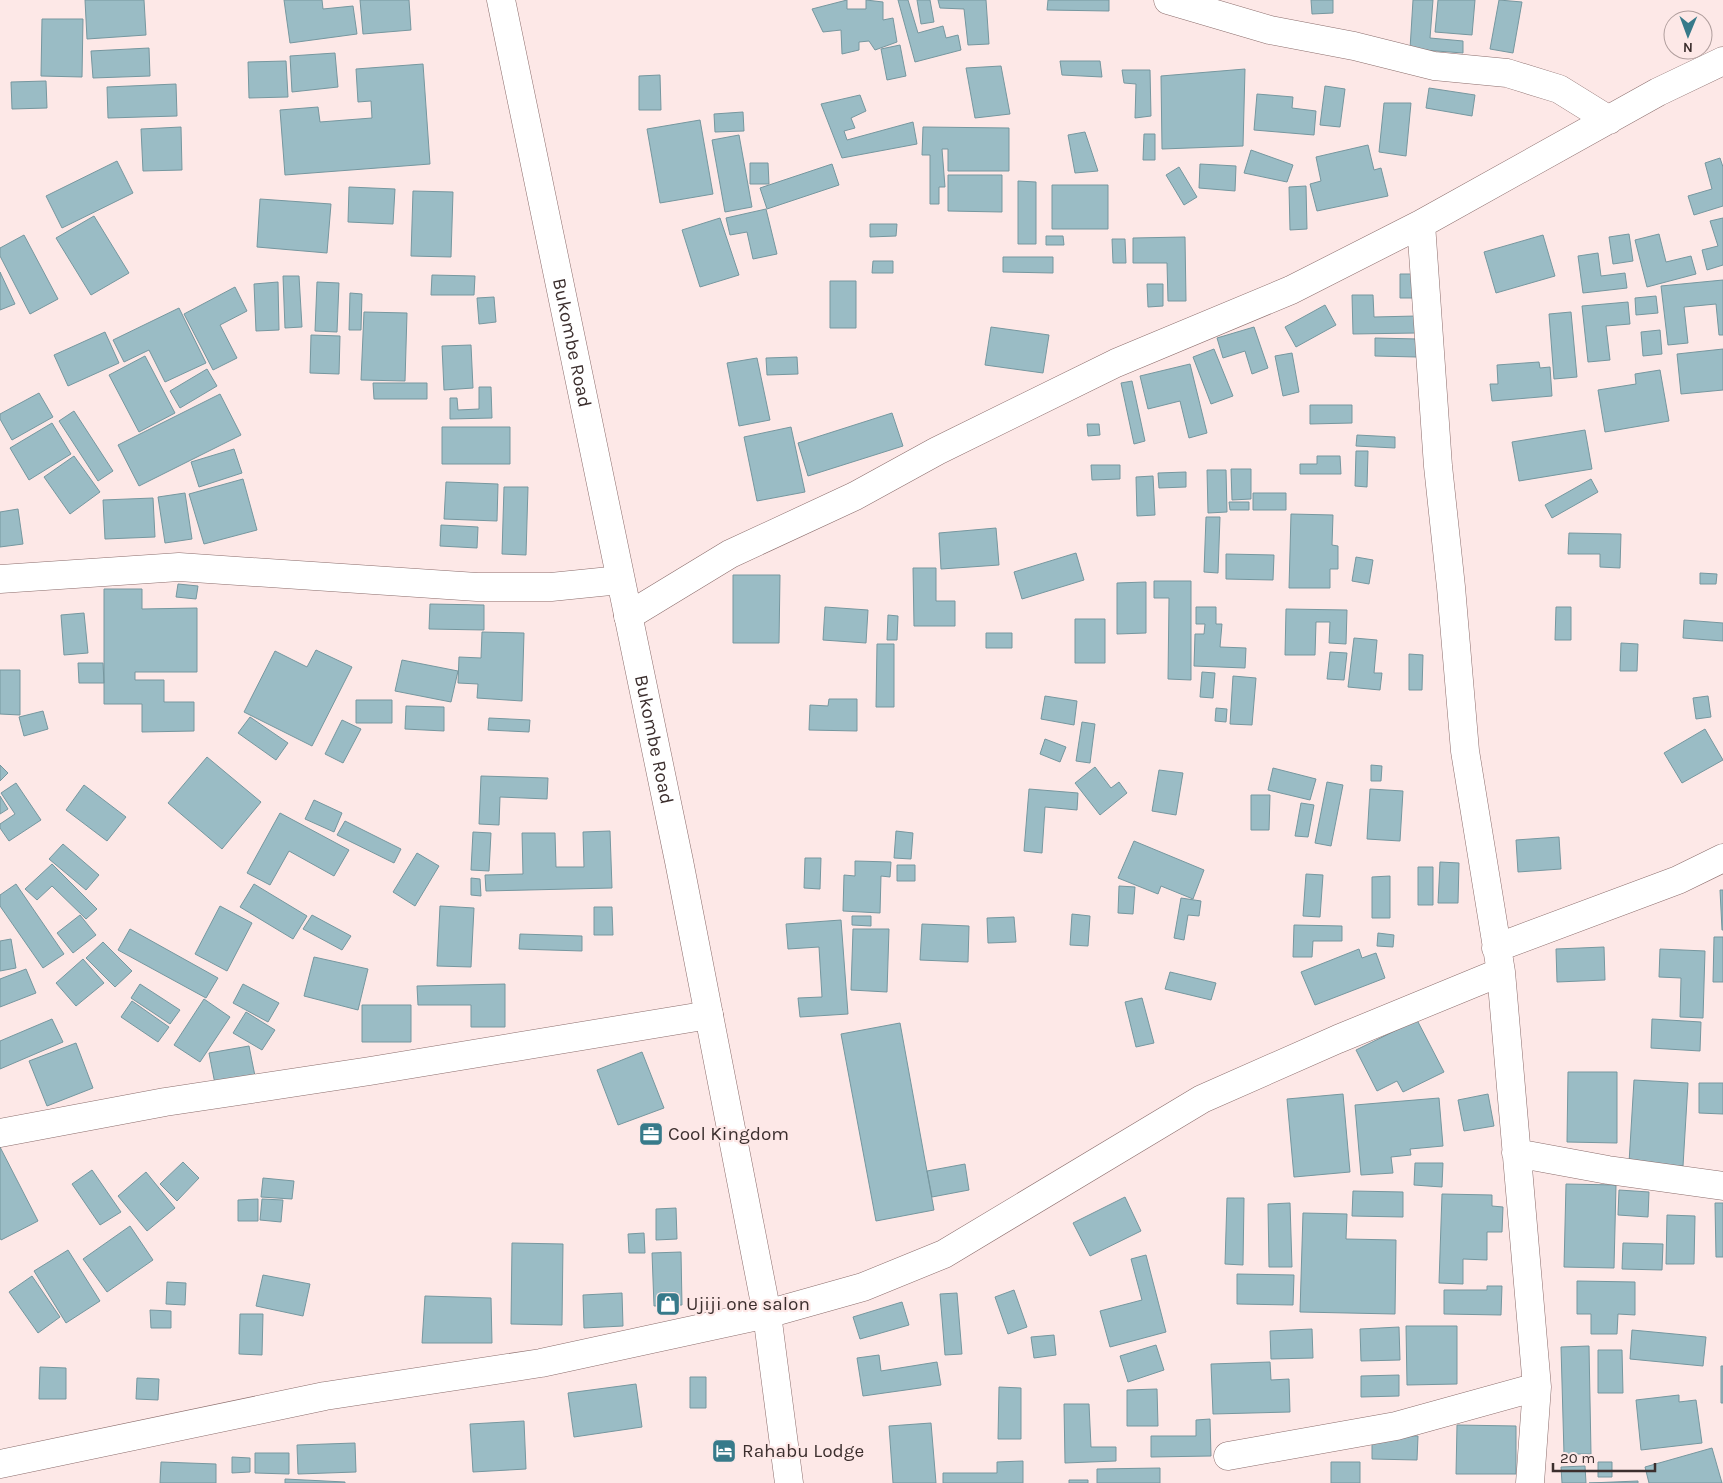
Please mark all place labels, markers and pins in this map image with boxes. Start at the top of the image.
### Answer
office icon: Cool Kingdom [638,1121,664,1147]
place label: Cool Kingdom [668,1123,789,1145]
shop icon: Ujiji one salon [655,1291,681,1317]
place label: Ujiji one salon [686,1293,810,1315]
hotel icon: Rahabu Lodge [711,1438,737,1464]
place label: Rahabu Lodge [742,1440,864,1462]

